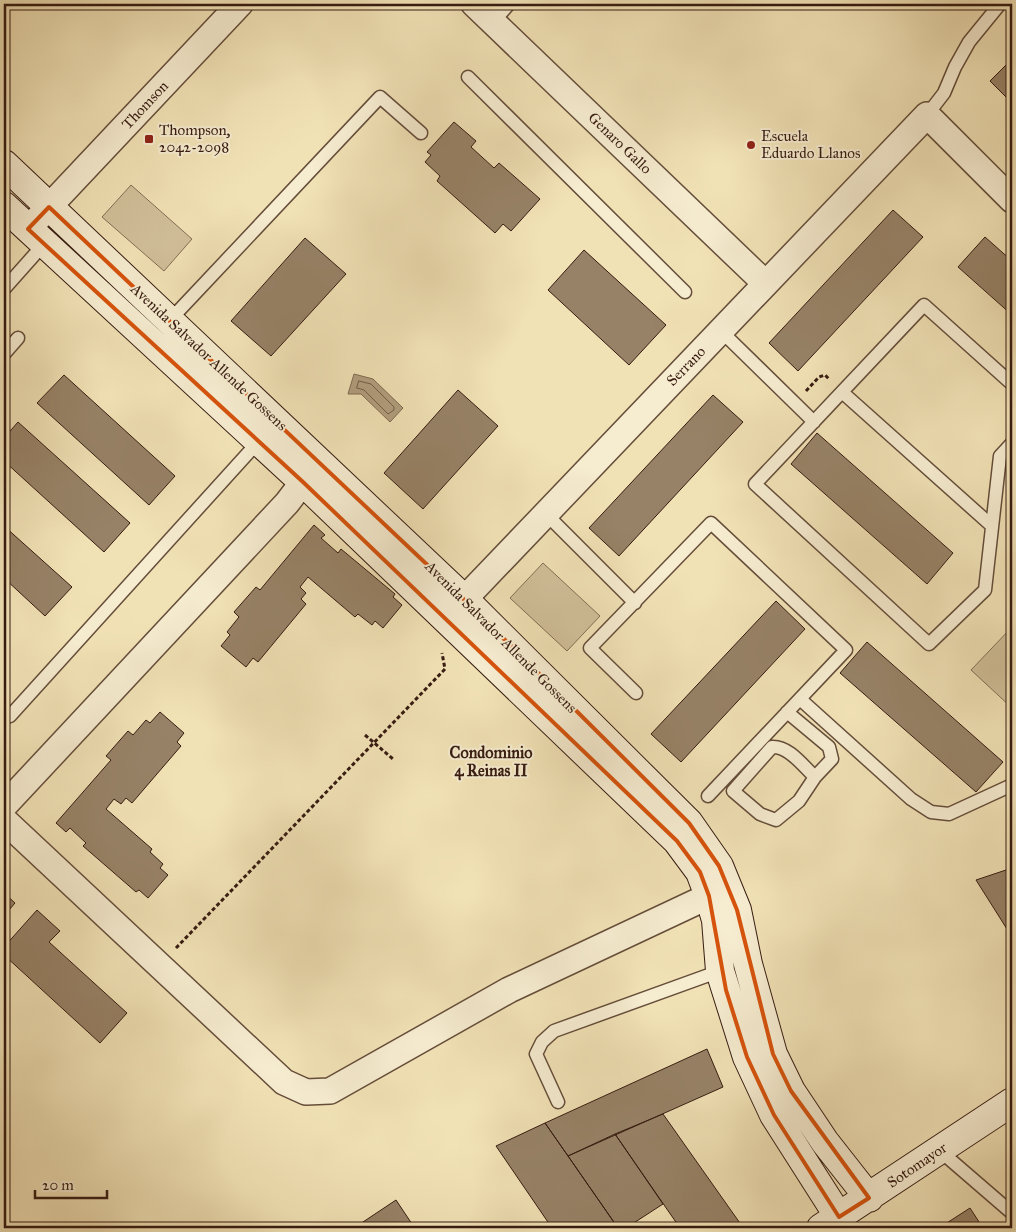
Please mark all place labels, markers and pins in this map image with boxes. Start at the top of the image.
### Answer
place label: Thompson, 2042-2098 [159,121,231,156]
place label: Escuela Eduardo Llanos [761,127,860,162]
marker: Thompson, 2042-2098 [143,133,155,145]
marker: Escuela Eduardo Llanos [745,139,757,151]

